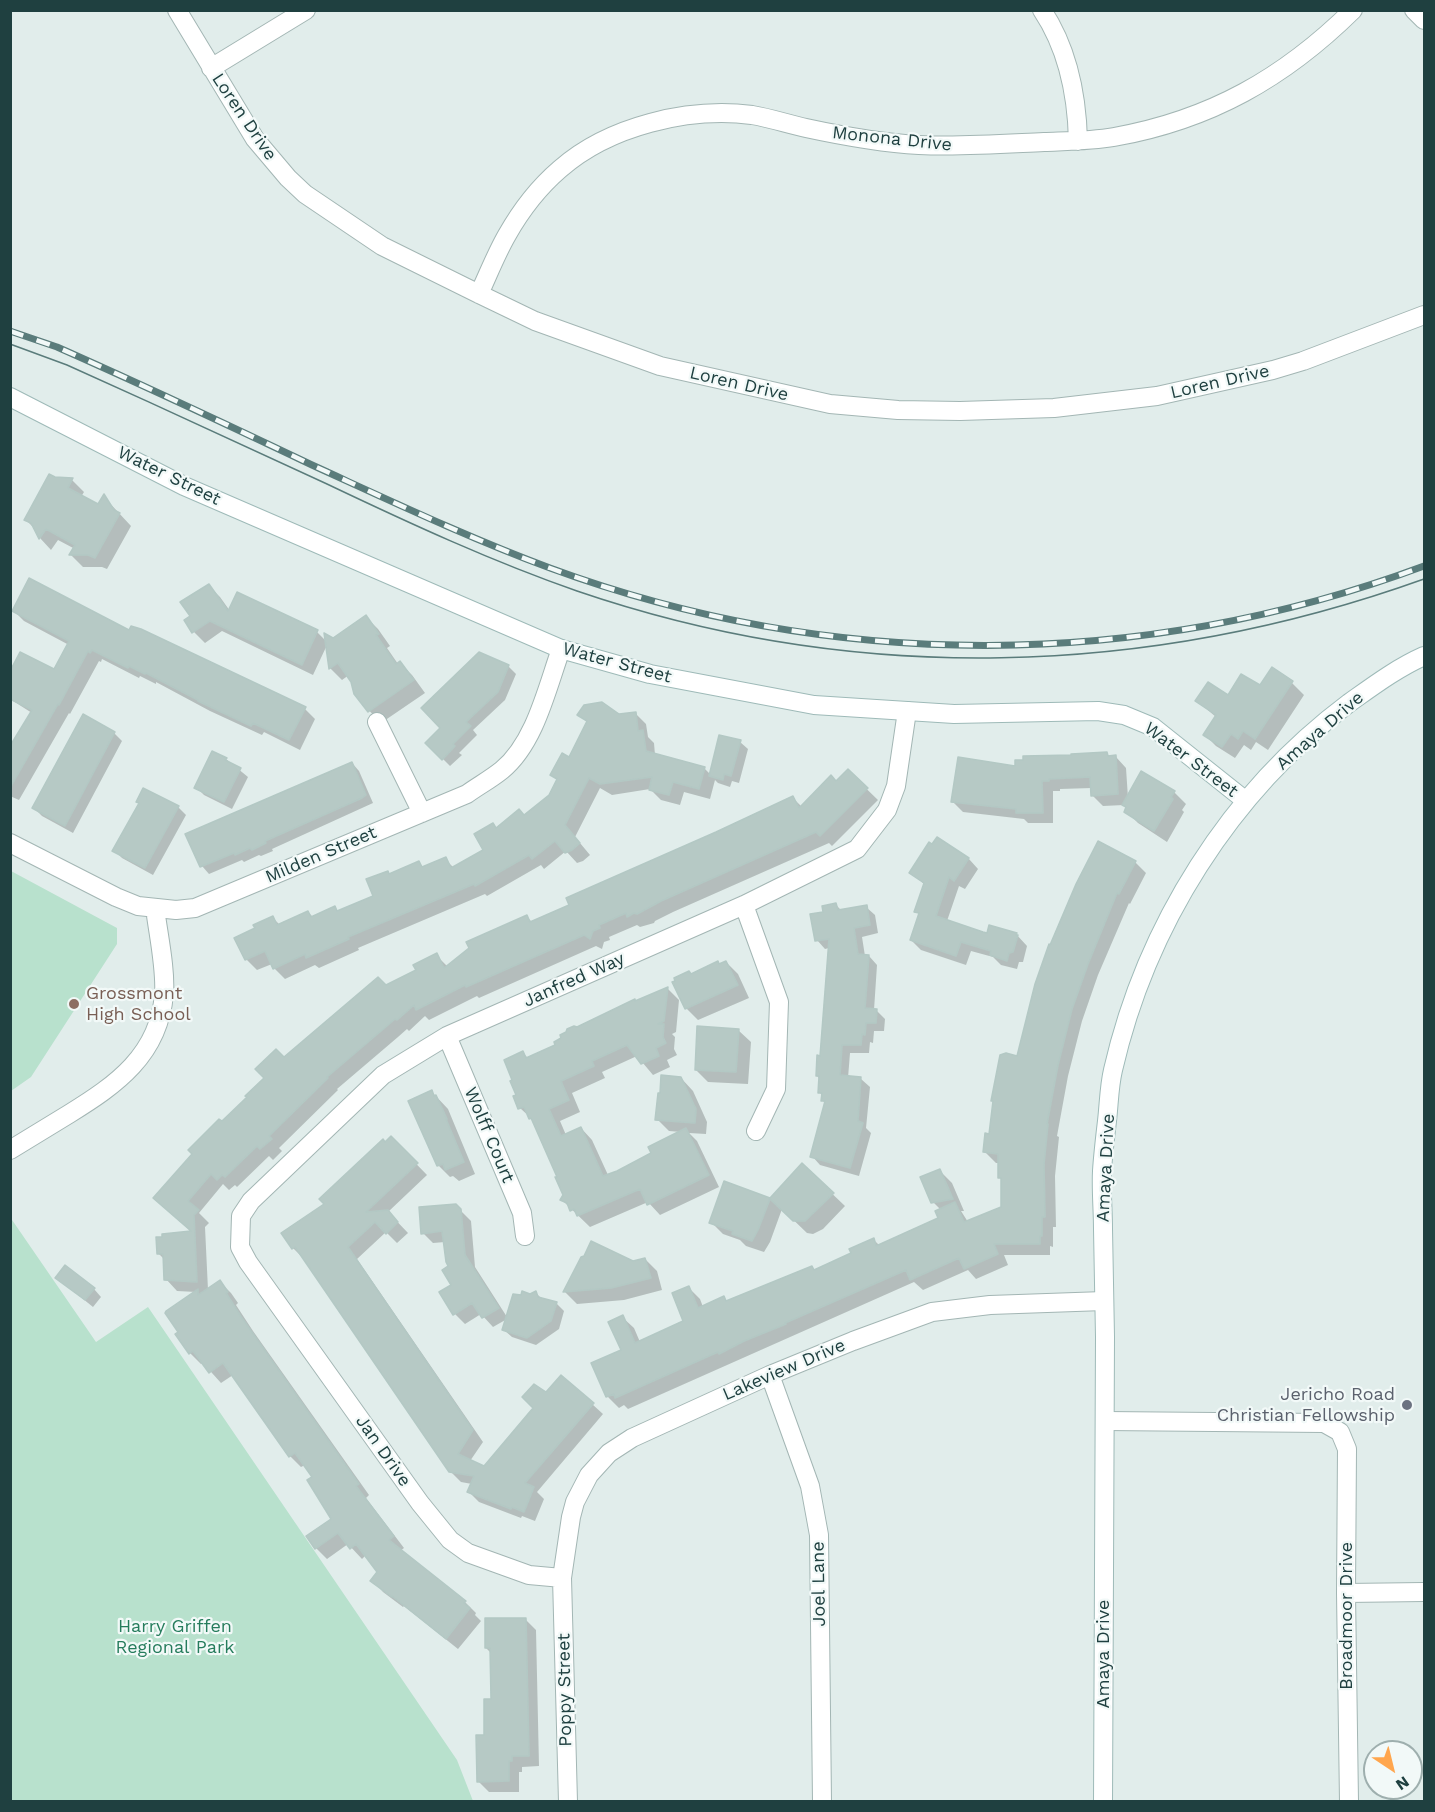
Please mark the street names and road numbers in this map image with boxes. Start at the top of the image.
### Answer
street label: Loren Drive [207,69,281,165]
street label: Monona Drive [831,122,953,156]
street label: Loren Drive [1168,360,1272,404]
street label: Loren Drive [687,362,791,406]
street label: Water Street [114,442,224,510]
street label: Water Street [560,638,674,688]
street label: Amaya Drive [1272,687,1368,775]
street label: Water Street [1140,718,1242,802]
street label: Milden Street [262,822,380,888]
street label: Janfred Way [520,948,628,1012]
street label: Wolff Court [459,1084,519,1186]
street label: Amaya Drive [1092,1113,1120,1223]
street label: Lakeview Drive [719,1334,849,1406]
street label: Jan Drive [351,1411,415,1491]
street label: Joel Lane [807,1541,831,1627]
street label: Broadmoor Drive [1336,1542,1358,1690]
street label: Amaya Drive [1093,1600,1115,1708]
street label: Poppy Street [553,1633,577,1747]

